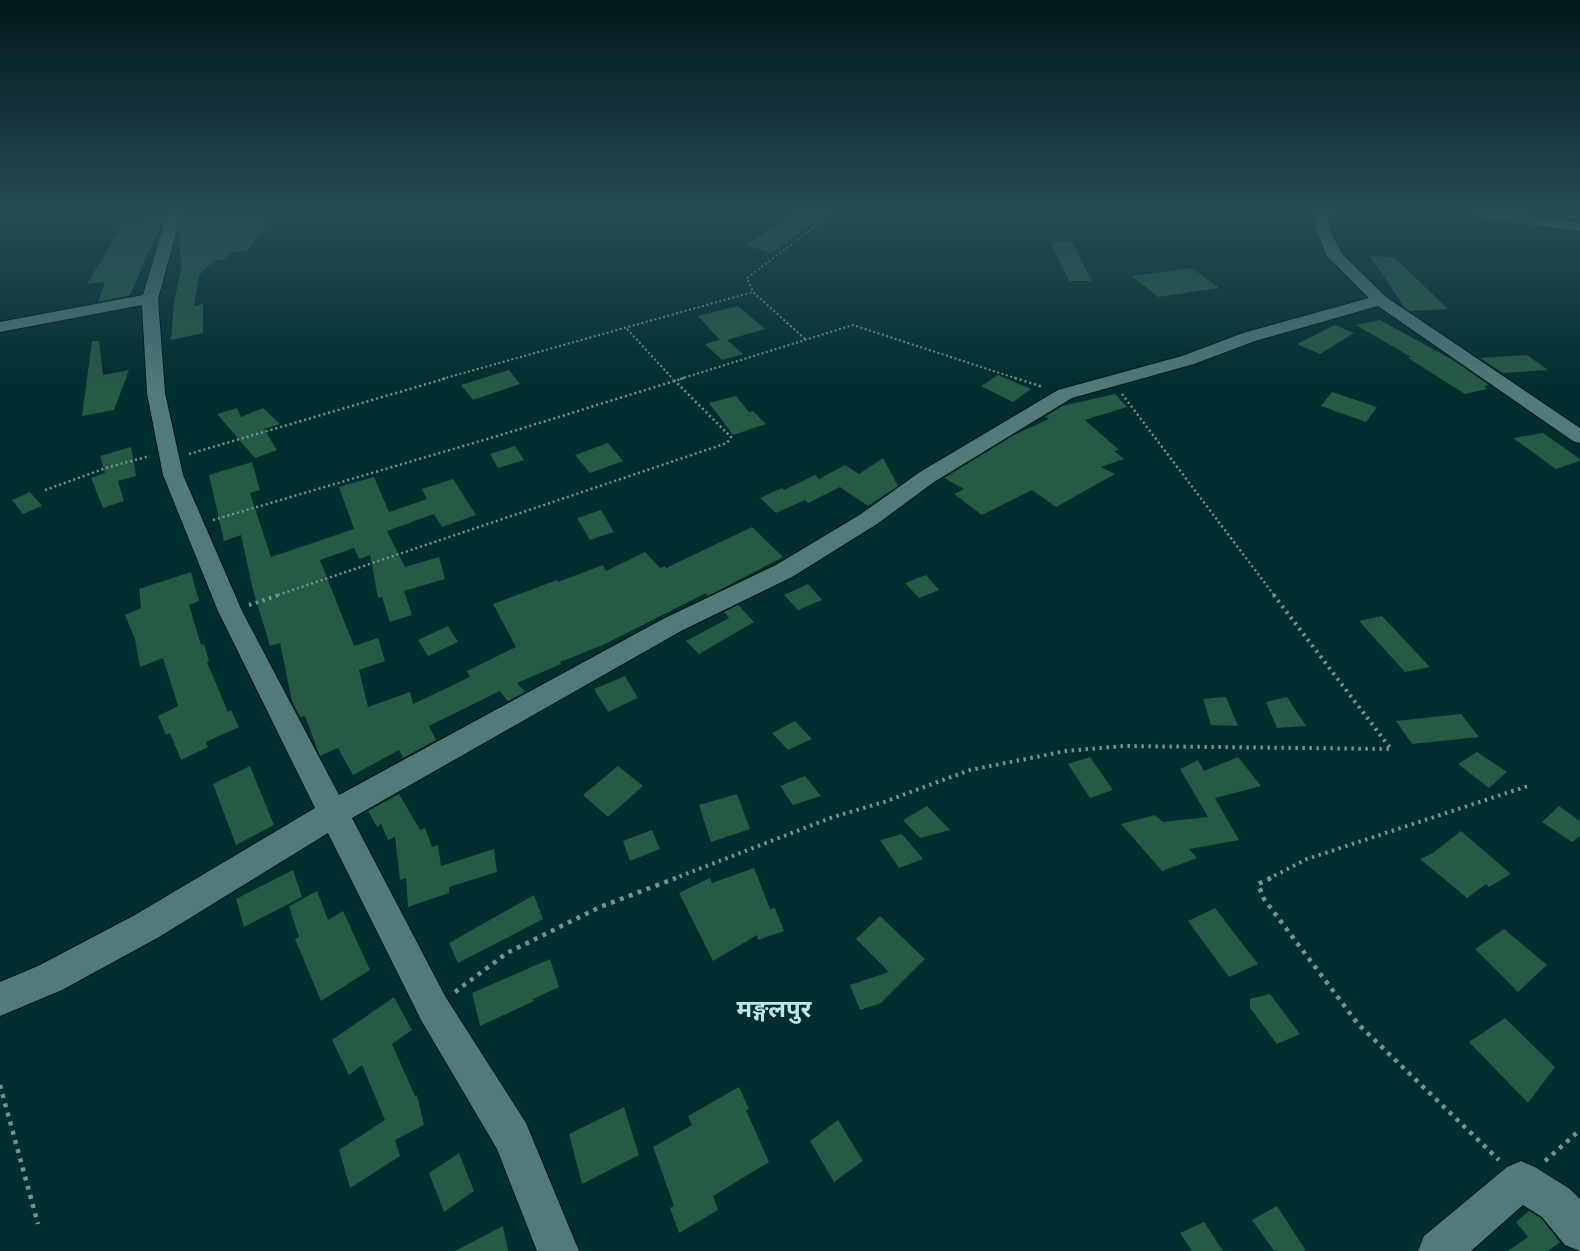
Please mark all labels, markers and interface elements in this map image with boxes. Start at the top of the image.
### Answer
district label: मङ्गलपुर [737,995,811,1023]

